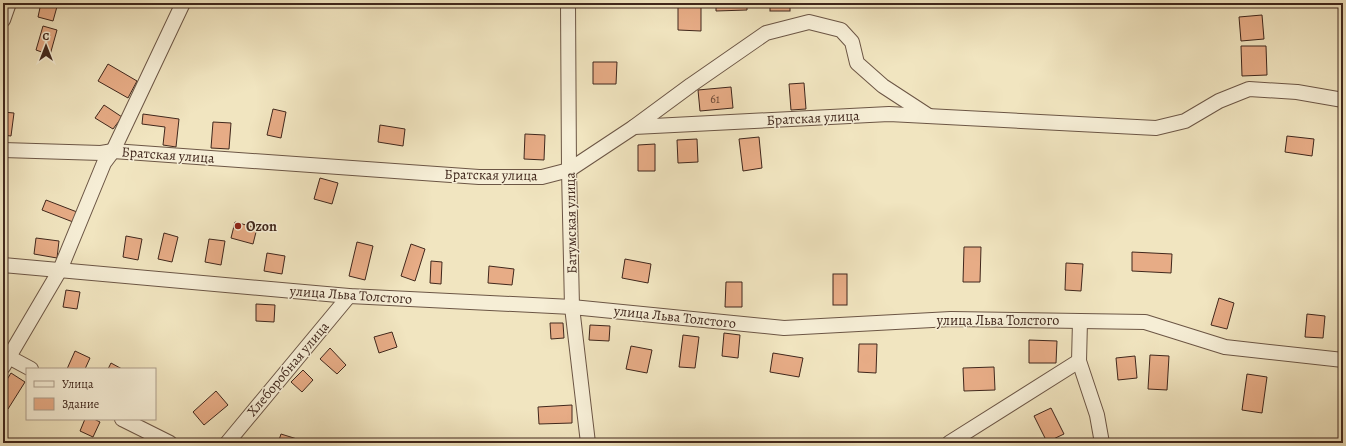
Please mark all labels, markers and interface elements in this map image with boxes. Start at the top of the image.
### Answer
north arrow [26,26,66,66]
text: С [43,29,50,44]
house number: 61 [710,91,720,107]
street label: Братская улица [766,106,861,130]
street label: Братская улица [121,142,216,168]
street label: Братская улица [444,165,538,185]
street label: Батумская улица [561,172,581,274]
place label: Ozon [246,217,277,236]
marker: Ozon [233,221,243,231]
street label: улица Льва Толстого [288,281,413,309]
street label: улица Льва Толстого [612,301,737,333]
street label: улица Льва Толстого [936,311,1059,330]
street label: Хлеборобная улица [243,317,334,421]
legend [26,368,156,420]
text: Улица [62,376,94,392]
text: Здание [62,396,99,412]

